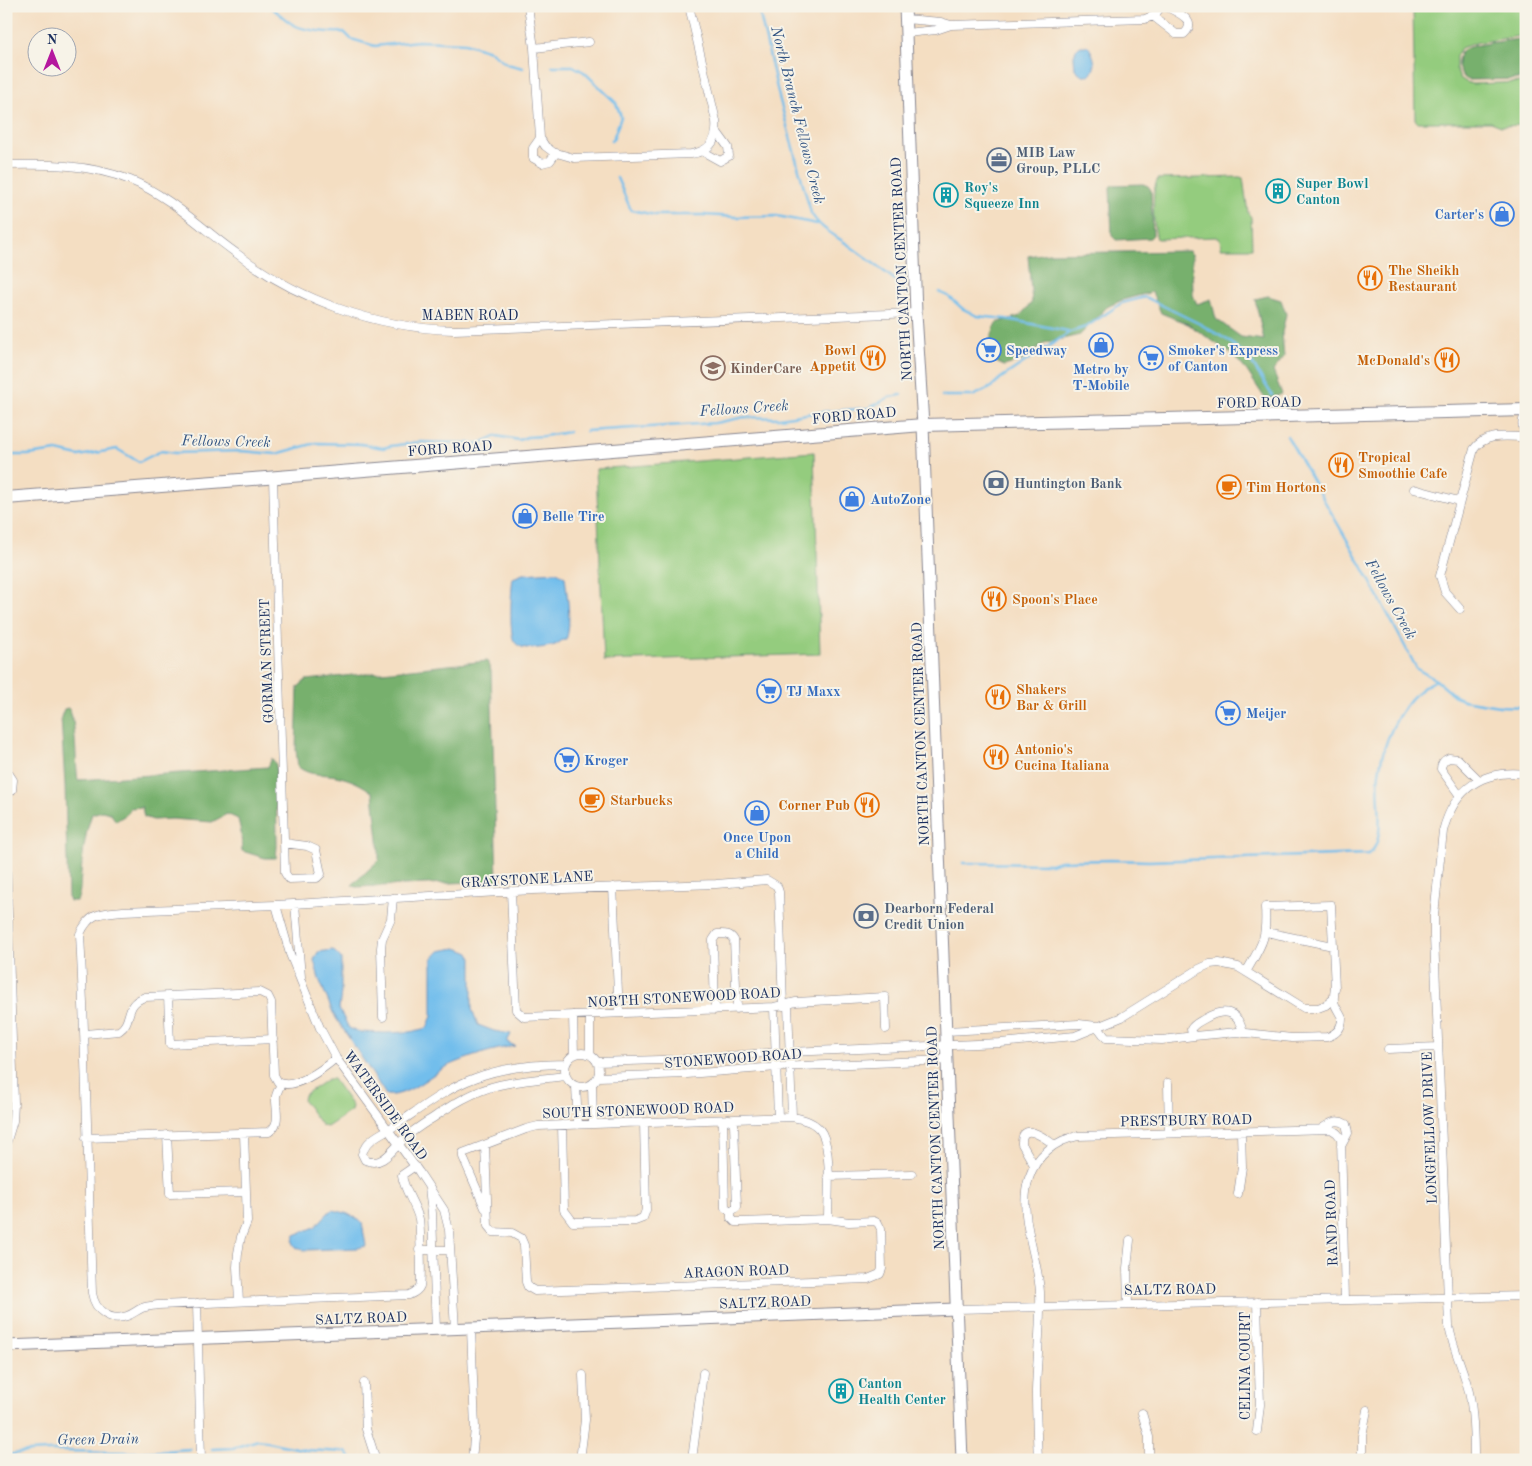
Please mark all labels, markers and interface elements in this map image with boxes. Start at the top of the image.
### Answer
water label: North Branch Fellows Creek [767,24,826,206]
north arrow [28,28,78,78]
text: N [47,33,58,47]
place label: MIB Law Group, PLLC [1016,146,1100,176]
office icon: MIB Law Group, PLLC [986,147,1012,173]
street label: NORTH CANTON CENTER ROAD [889,157,915,381]
place label: Super Bowl Canton [1296,177,1369,207]
building icon: Super Bowl Canton [1265,178,1291,204]
place label: Roy's Squeeze Inn [964,181,1040,211]
building icon: Roy's Squeeze Inn [933,182,959,208]
shop icon: Carter's [1489,201,1515,227]
place label: Carter's [1434,208,1484,222]
place label: The Sheikh Restaurant [1388,264,1460,294]
restaurant icon: The Sheikh Restaurant [1357,265,1383,291]
street label: MABEN ROAD [421,309,519,323]
shop icon: Metro by T-Mobile [1088,332,1114,358]
supermarket icon: Speedway [976,337,1002,363]
place label: Bowl Appetit [809,344,856,374]
place label: Speedway [1006,344,1067,358]
place label: Smoker's Express of Canton [1168,344,1278,374]
restaurant icon: Bowl Appetit [860,345,886,371]
supermarket icon: Smoker's Express of Canton [1138,345,1164,371]
restaurant icon: McDonald's [1434,347,1460,373]
place label: McDonald's [1357,354,1430,368]
school or university icon: KinderCare [700,355,726,381]
place label: KinderCare [730,362,802,376]
place label: Metro by T-Mobile [1072,363,1130,393]
street label: FORD ROAD [1217,395,1302,411]
water label: Fellows Creek [698,399,789,420]
street label: FORD ROAD [811,405,897,427]
water label: Fellows Creek [180,434,271,451]
street label: FORD ROAD [407,439,493,459]
place label: Tropical Smoothie Cafe [1358,451,1447,481]
restaurant icon: Tropical Smoothie Cafe [1328,452,1354,478]
bank icon: Huntington Bank [983,470,1009,496]
cafe icon: Tim Hortons [1216,474,1242,500]
place label: Huntington Bank [1014,477,1122,491]
place label: Tim Hortons [1246,481,1326,495]
shop icon: AutoZone [839,486,865,512]
place label: AutoZone [870,493,931,507]
shop icon: Belle Tire [512,503,538,529]
place label: Belle Tire [542,510,605,524]
water label: Fellows Creek [1361,556,1418,642]
restaurant icon: Spoon's Place [981,586,1007,612]
place label: Spoon's Place [1012,593,1098,607]
street label: GORMAN STREET [258,598,276,724]
street label: NORTH CANTON CENTER ROAD [910,622,932,846]
supermarket icon: TJ Maxx [756,678,782,704]
place label: Shakers Bar & Grill [1016,683,1087,713]
restaurant icon: Shakers Bar & Grill [985,684,1011,710]
place label: TJ Maxx [786,685,841,699]
supermarket icon: Meijer [1215,700,1241,726]
place label: Meijer [1246,707,1286,721]
place label: Antonio's Cucina Italiana [1014,743,1109,773]
restaurant icon: Antonio's Cucina Italiana [983,744,1009,770]
supermarket icon: Kroger [554,747,580,773]
place label: Kroger [584,754,628,768]
cafe icon: Starbucks [579,787,605,813]
restaurant icon: Corner Pub [854,792,880,818]
place label: Starbucks [610,794,672,808]
place label: Corner Pub [778,799,850,813]
shop icon: Once Upon a Child [744,800,770,826]
place label: Once Upon a Child [723,831,791,861]
street label: GRAYSTONE LANE [460,870,594,890]
place label: Dearborn Federal Credit Union [884,902,994,932]
bank icon: Dearborn Federal Credit Union [853,903,879,929]
street label: NORTH STONEWOOD ROAD [587,986,781,1010]
street label: NORTH CANTON CENTER ROAD [925,1026,947,1250]
street label: STONEWOOD ROAD [664,1047,802,1071]
street label: WATERSIDE ROAD [341,1048,430,1163]
street label: LONGFELLOW DRIVE [1420,1052,1440,1204]
street label: SOUTH STONEWOOD ROAD [542,1101,734,1121]
street label: PRESTBURY ROAD [1120,1113,1252,1129]
street label: RAND ROAD [1323,1179,1341,1267]
street label: ARAGON ROAD [683,1263,789,1281]
street label: SALTZ ROAD [1124,1282,1216,1298]
street label: SALTZ ROAD [719,1294,811,1312]
street label: SALTZ ROAD [315,1310,407,1328]
street label: CELINA COURT [1239,1312,1253,1420]
place label: Canton Health Center [858,1377,946,1407]
building icon: Canton Health Center [828,1378,854,1404]
water label: Green Drain [57,1432,140,1449]

